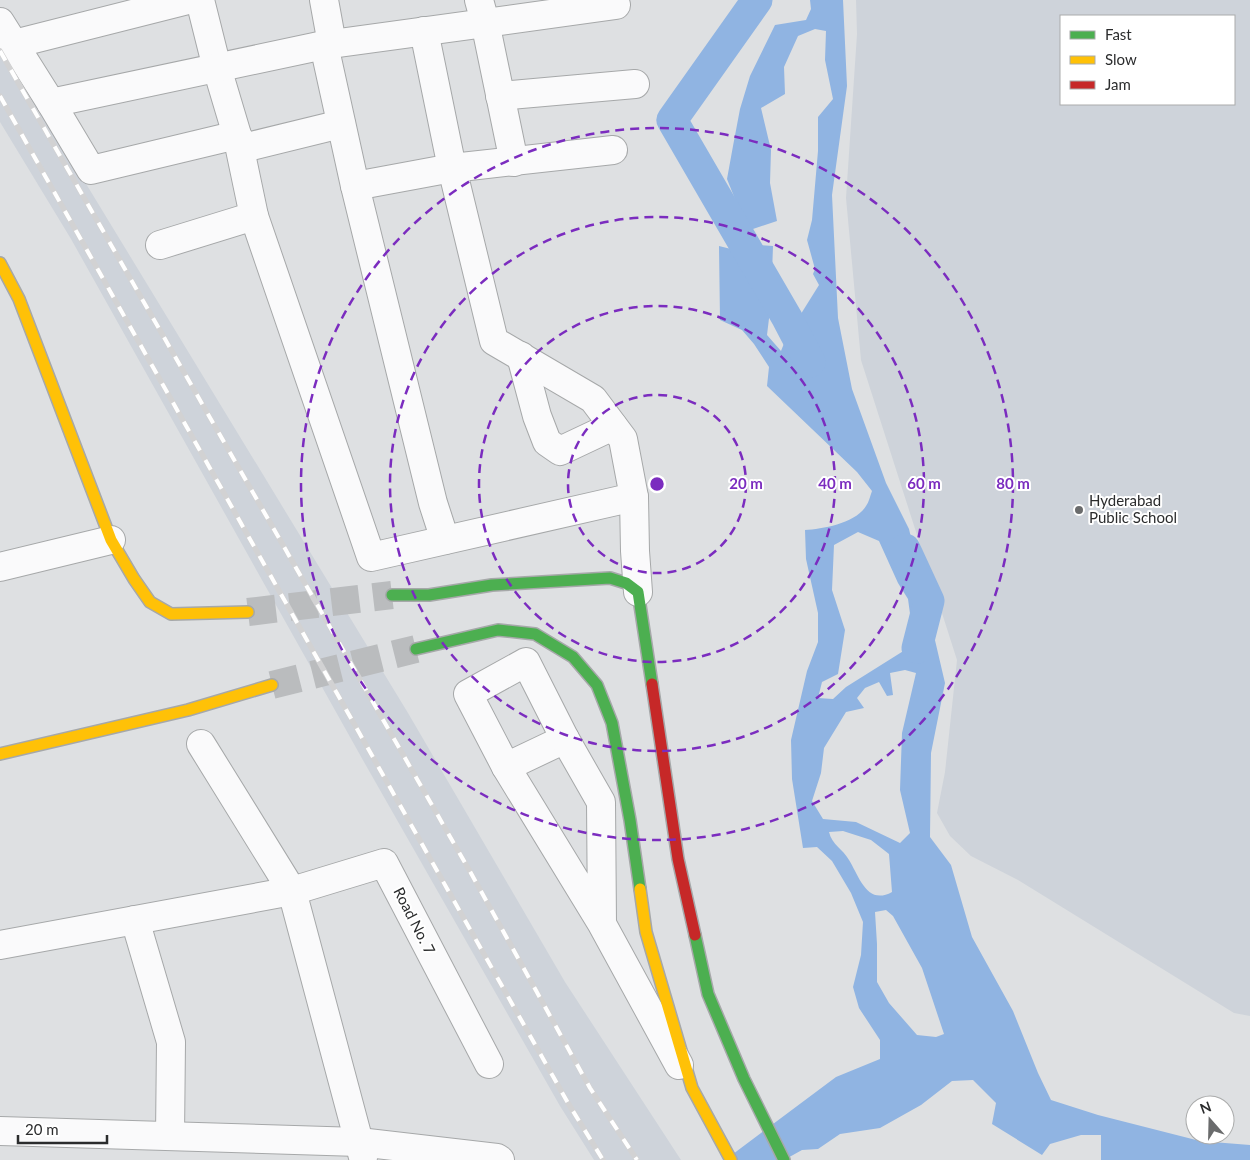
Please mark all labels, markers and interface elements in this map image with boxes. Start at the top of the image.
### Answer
legend [1060,15,1235,105]
text: Fast [1105,25,1132,43]
text: Slow [1105,50,1137,68]
text: Jam [1105,75,1131,93]
text: 20 m [729,474,763,492]
text: 40 m [818,474,852,492]
text: 60 m [907,474,941,492]
text: 80 m [996,474,1030,492]
centre of rings [648,475,666,493]
place label: Hyderabad Public School [1089,491,1177,526]
marker: Hyderabad Public School [1073,504,1085,516]
street label: Road No. 7 [390,884,440,957]
north arrow [1185,1095,1235,1145]
text: N [1197,1097,1213,1117]
scale bar [18,1112,106,1144]
text: 20 m [25,1120,59,1138]

